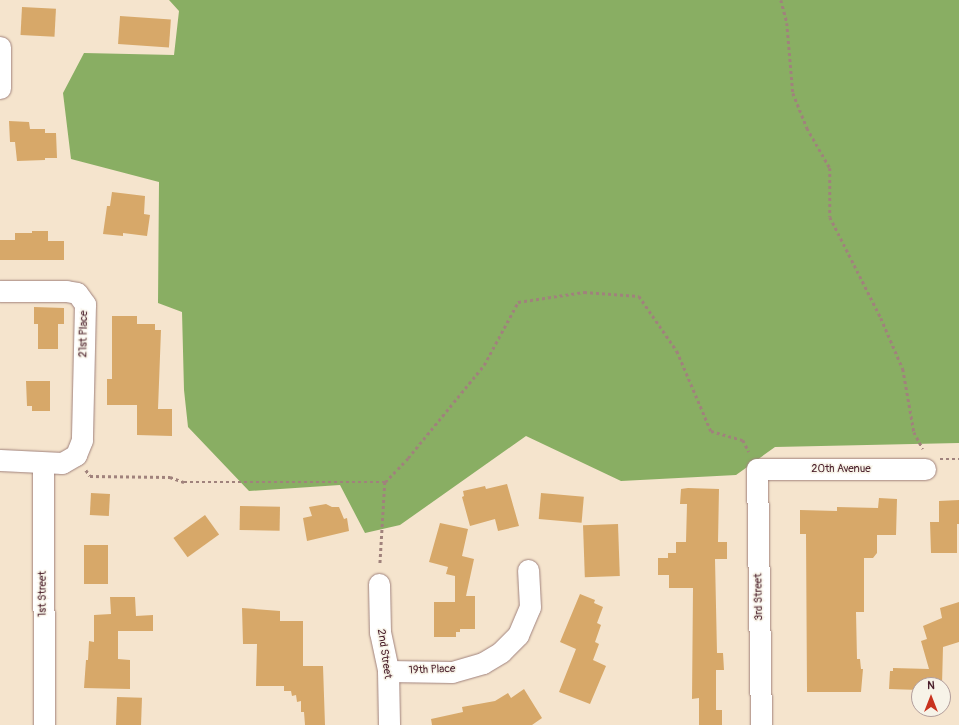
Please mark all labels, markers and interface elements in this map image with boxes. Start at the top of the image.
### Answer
street label: 21st Place [77,310,91,358]
street label: 20th Avenue [811,462,871,476]
street label: 1st Street [36,571,50,617]
street label: 3rd Street [752,573,766,621]
street label: 2nd Street [374,628,394,680]
street label: 19th Place [408,663,456,677]
north arrow [911,677,951,717]
text: N [927,679,935,692]

